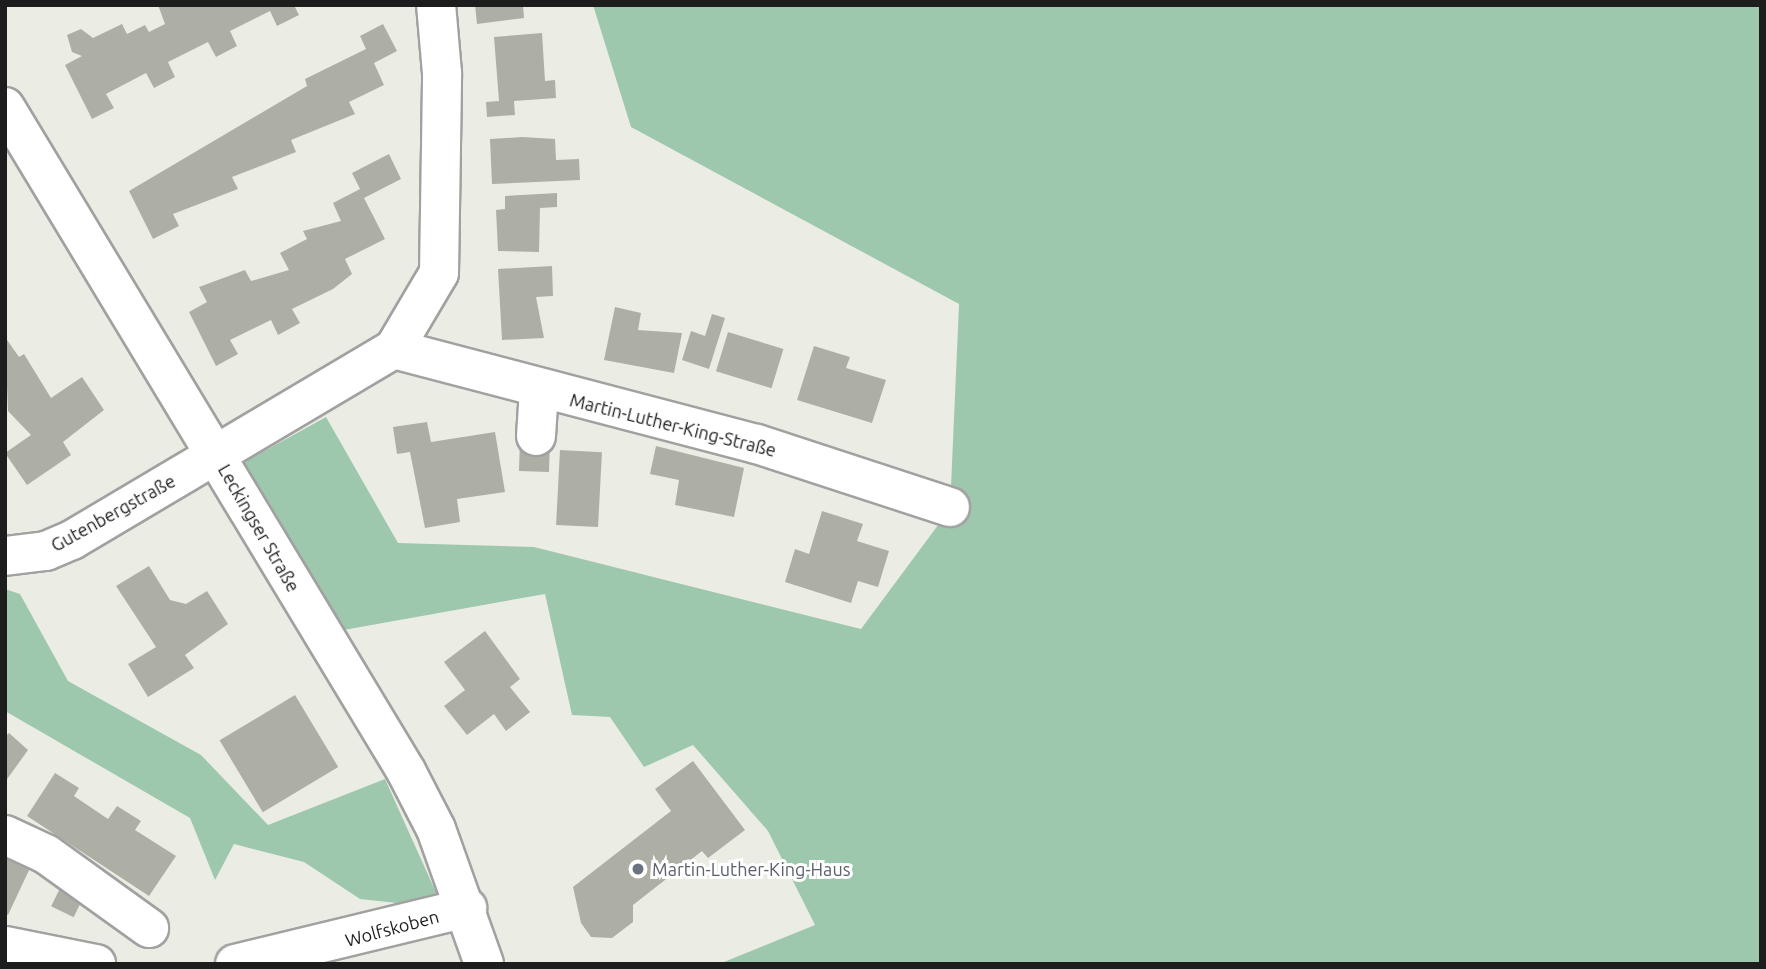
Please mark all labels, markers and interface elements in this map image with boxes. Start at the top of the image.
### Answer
street label: Martin-Luther-King-Straße [568,389,778,461]
street label: Leckingser Straße [214,460,304,596]
street label: Gutenbergstraße [47,470,179,556]
place label: Martin-Luther-King-Haus [652,858,850,880]
marker: Martin-Luther-King-Haus [630,861,646,877]
street label: Wolfskoben [343,905,441,951]

